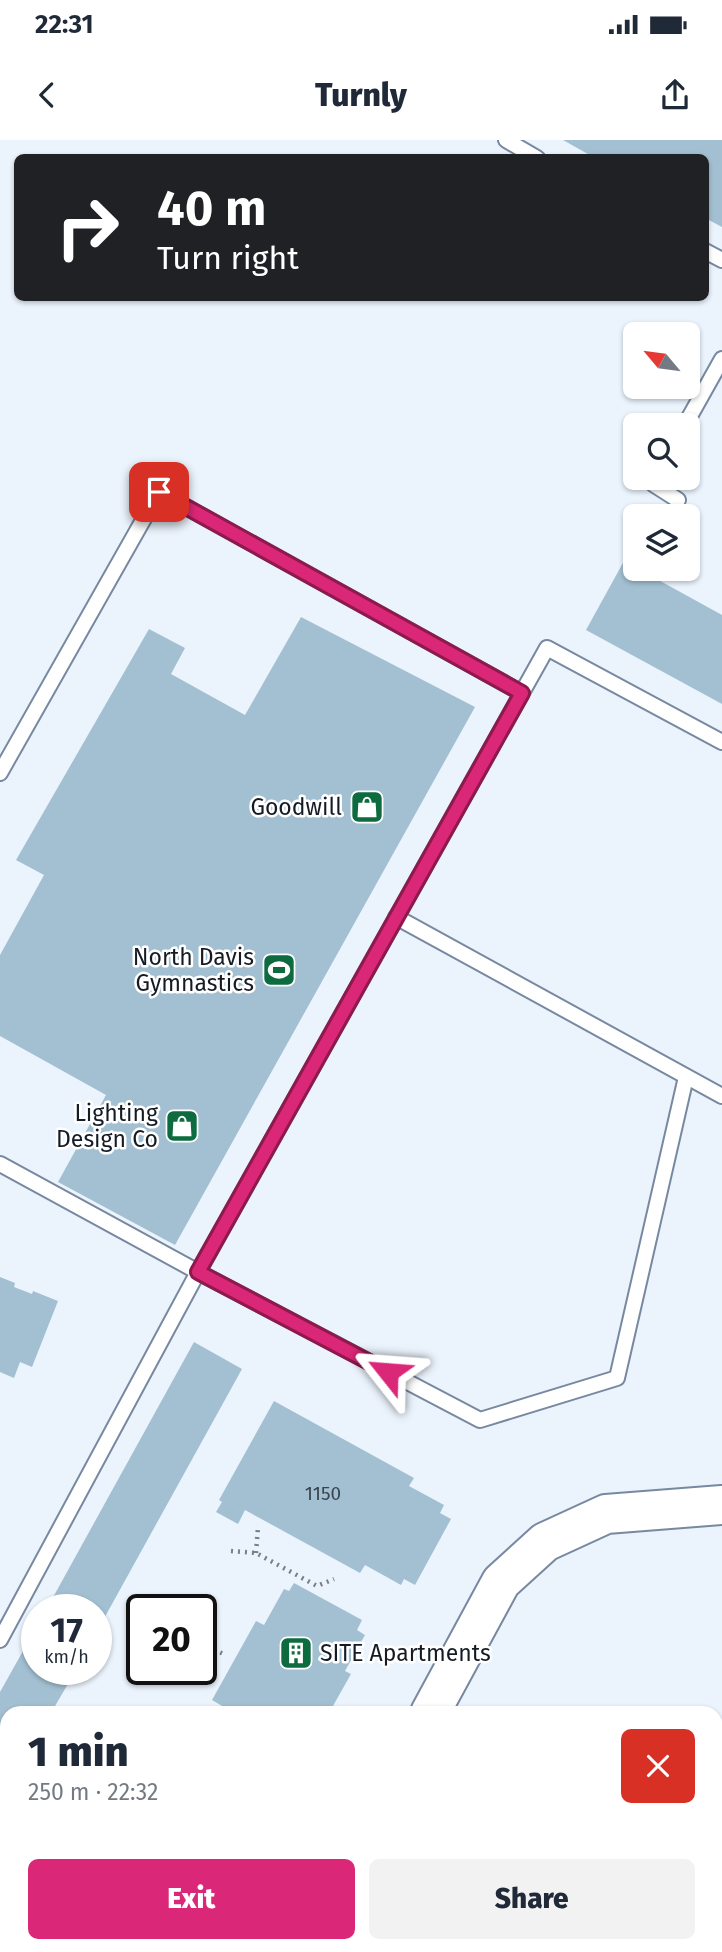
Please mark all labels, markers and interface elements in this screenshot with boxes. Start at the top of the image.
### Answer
text: 22:31 [35,9,94,40]
icon: back [28,76,66,114]
text: Turnly [315,76,407,114]
icon: share [656,76,694,114]
text: 40 m [157,179,266,238]
icon: right [42,182,133,273]
text: Turn right [157,239,299,277]
north arrow [623,322,700,399]
map controls [623,322,700,581]
button: search [623,413,700,490]
pin [129,462,189,522]
icon: arrive [140,473,178,511]
button: layers [623,504,700,581]
shop icon: Goodwill [348,788,386,826]
place label: Goodwill [250,793,342,821]
place label: North Davis Gymnastics [133,943,254,997]
sports icon: North Davis Gymnastics [260,951,298,989]
place label: Lighting Design Co [56,1099,158,1153]
shop icon: Lighting Design Co [163,1107,201,1145]
position arrow [351,1335,425,1409]
house number: 1150 [305,1482,341,1505]
speed limit sign: 20 [126,1594,217,1685]
text: 17 [50,1609,83,1651]
building icon: SITE Apartments [277,1634,315,1672]
place label: SITE Apartments [320,1639,491,1667]
text: km/h [44,1646,89,1668]
text: 1 min [28,1727,129,1777]
button: close [621,1729,695,1803]
text: 250 m · 22:32 [28,1778,158,1806]
button: Exit [28,1859,355,1939]
button: Share [369,1859,695,1939]

